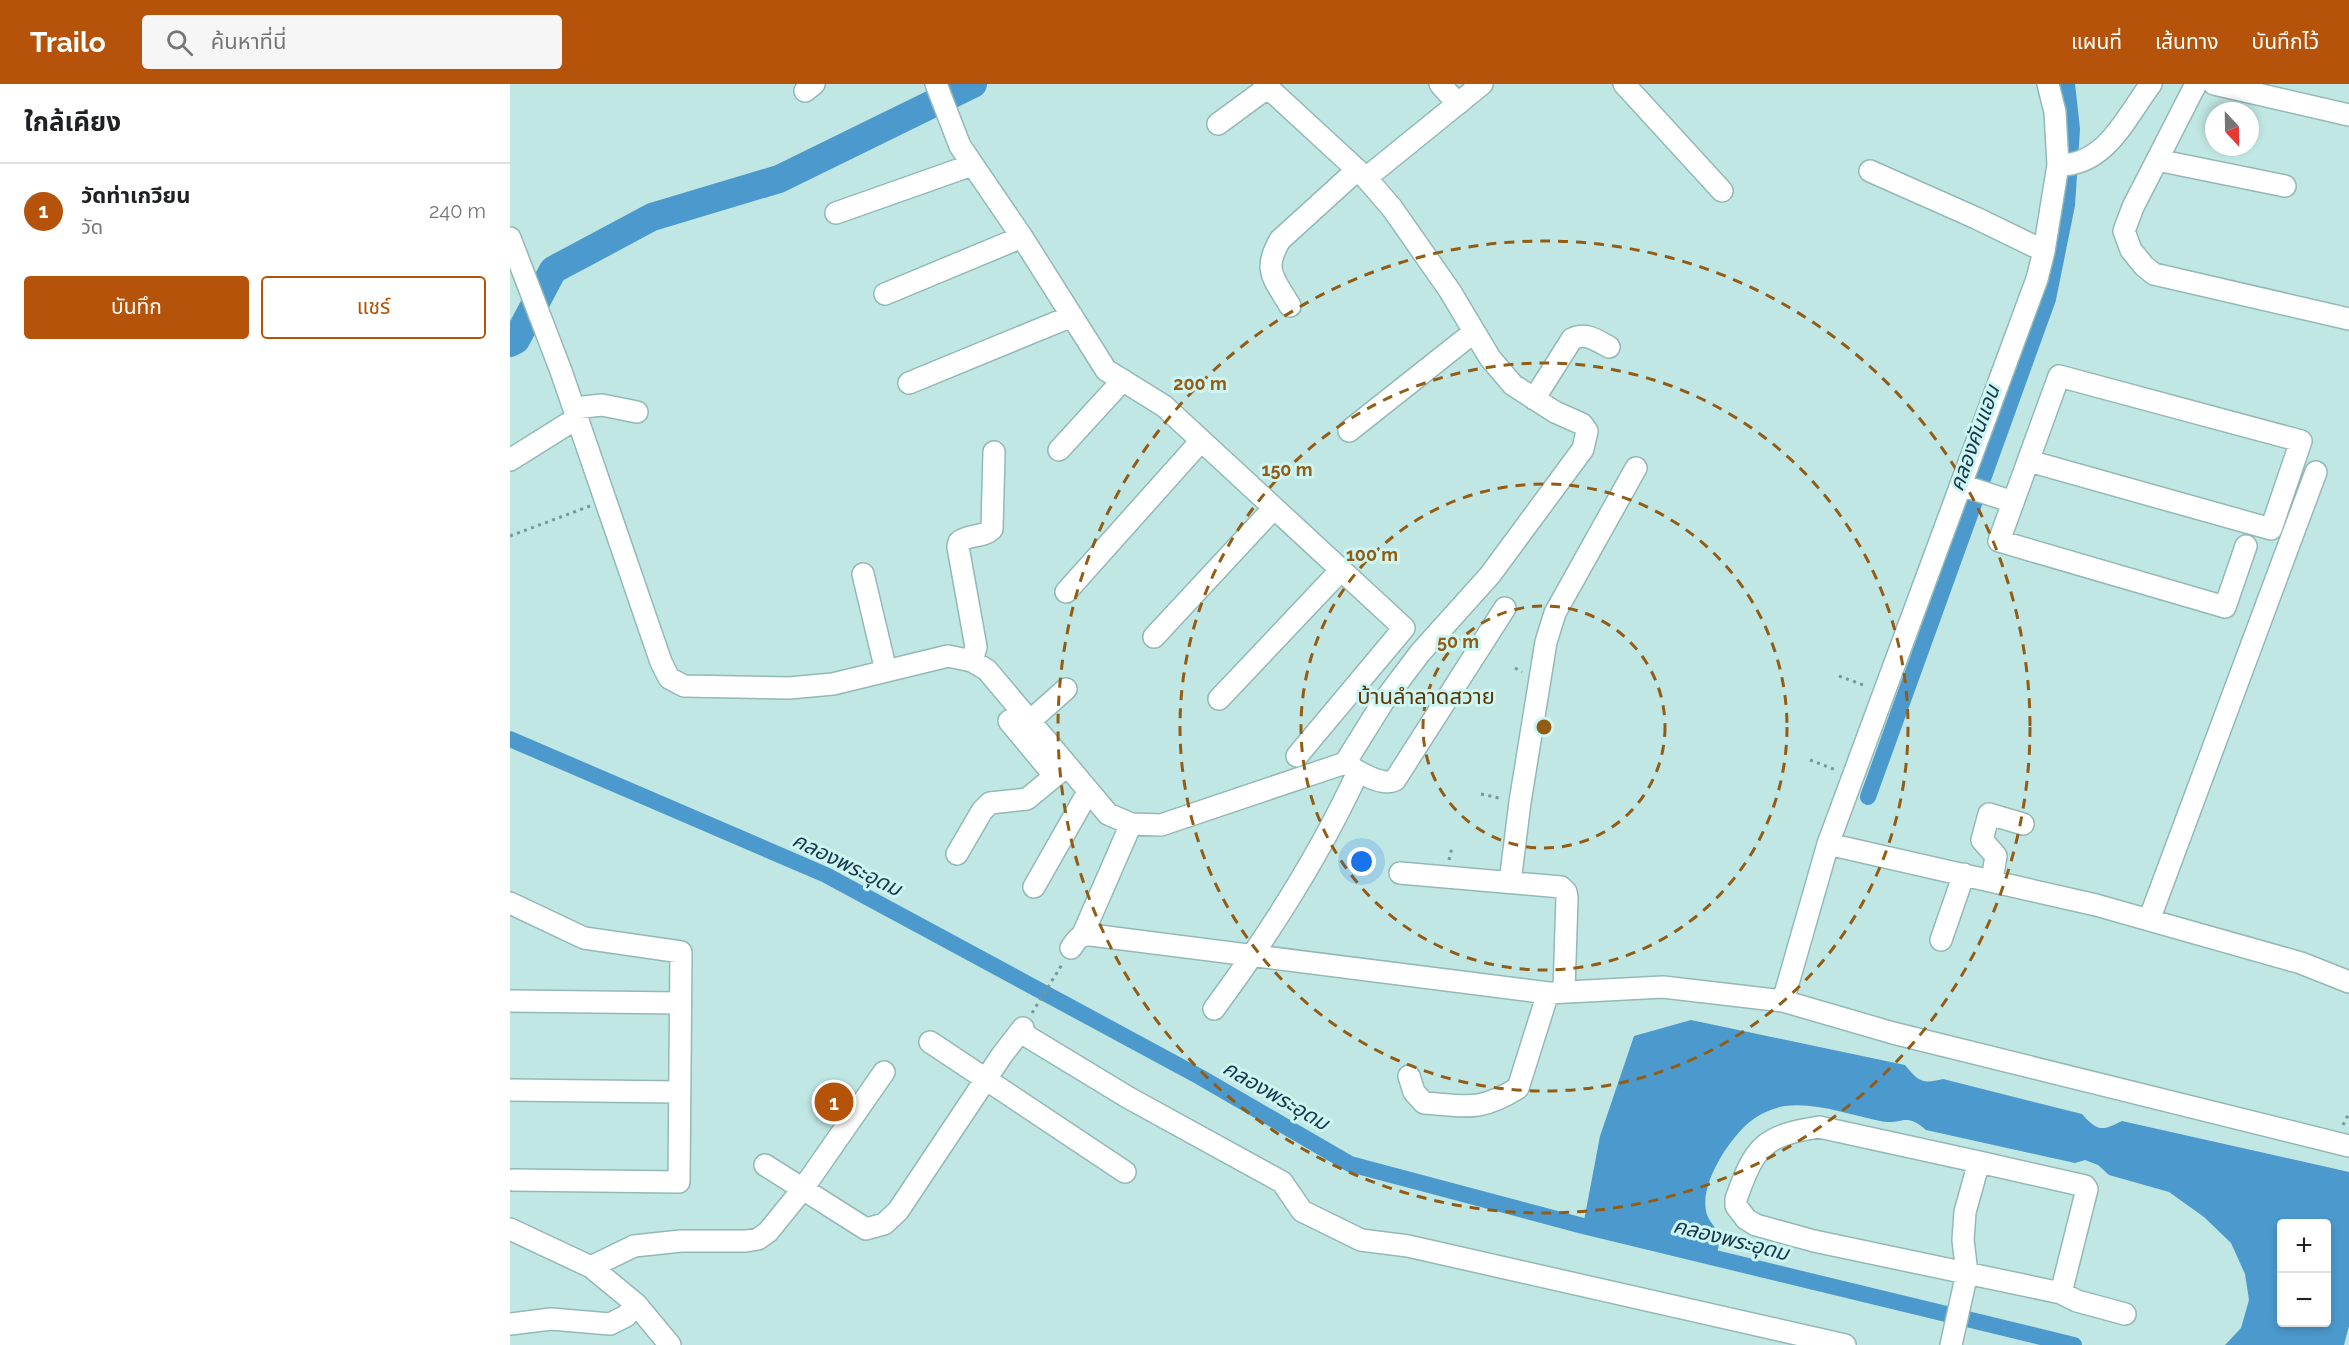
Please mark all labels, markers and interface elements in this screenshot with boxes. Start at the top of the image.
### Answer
search box [142,15,562,69]
text: Trailo [30,26,106,59]
icon: search [163,26,196,59]
text: ค้นหาที่นี่ [211,28,287,54]
text: แผนที่ [2071,29,2122,54]
text: เส้นทาง [2155,29,2219,54]
text: บันทึกไว้ [2252,29,2319,54]
north arrow [2205,102,2259,156]
text: ใกล้เคียง [24,107,121,137]
text: วัดท่าเกวียน [81,182,190,208]
text: 1 [39,199,48,223]
text: 240 m [429,199,486,223]
text: วัด [81,215,103,239]
button: บันทึก [24,276,249,339]
button: แชร์ [261,276,486,339]
text: 200 m [1173,373,1227,394]
water label: คลองคันแอน [1943,381,2005,494]
text: 150 m [1262,459,1313,480]
text: 100 m [1346,544,1398,565]
text: 50 m [1437,631,1479,652]
district label: บ้านลำลาดสวาย [1357,683,1495,709]
centre of rings [1534,717,1554,737]
water label: คลองพระอุดม [788,827,907,903]
your location [1347,847,1376,876]
water label: คลองพระอุดม [1218,1055,1335,1137]
pin: 1 [814,1080,854,1124]
water label: คลองพระอุดม [1670,1213,1793,1267]
map controls [2277,1219,2331,1327]
button: + [2277,1219,2331,1273]
button: − [2277,1273,2331,1327]

